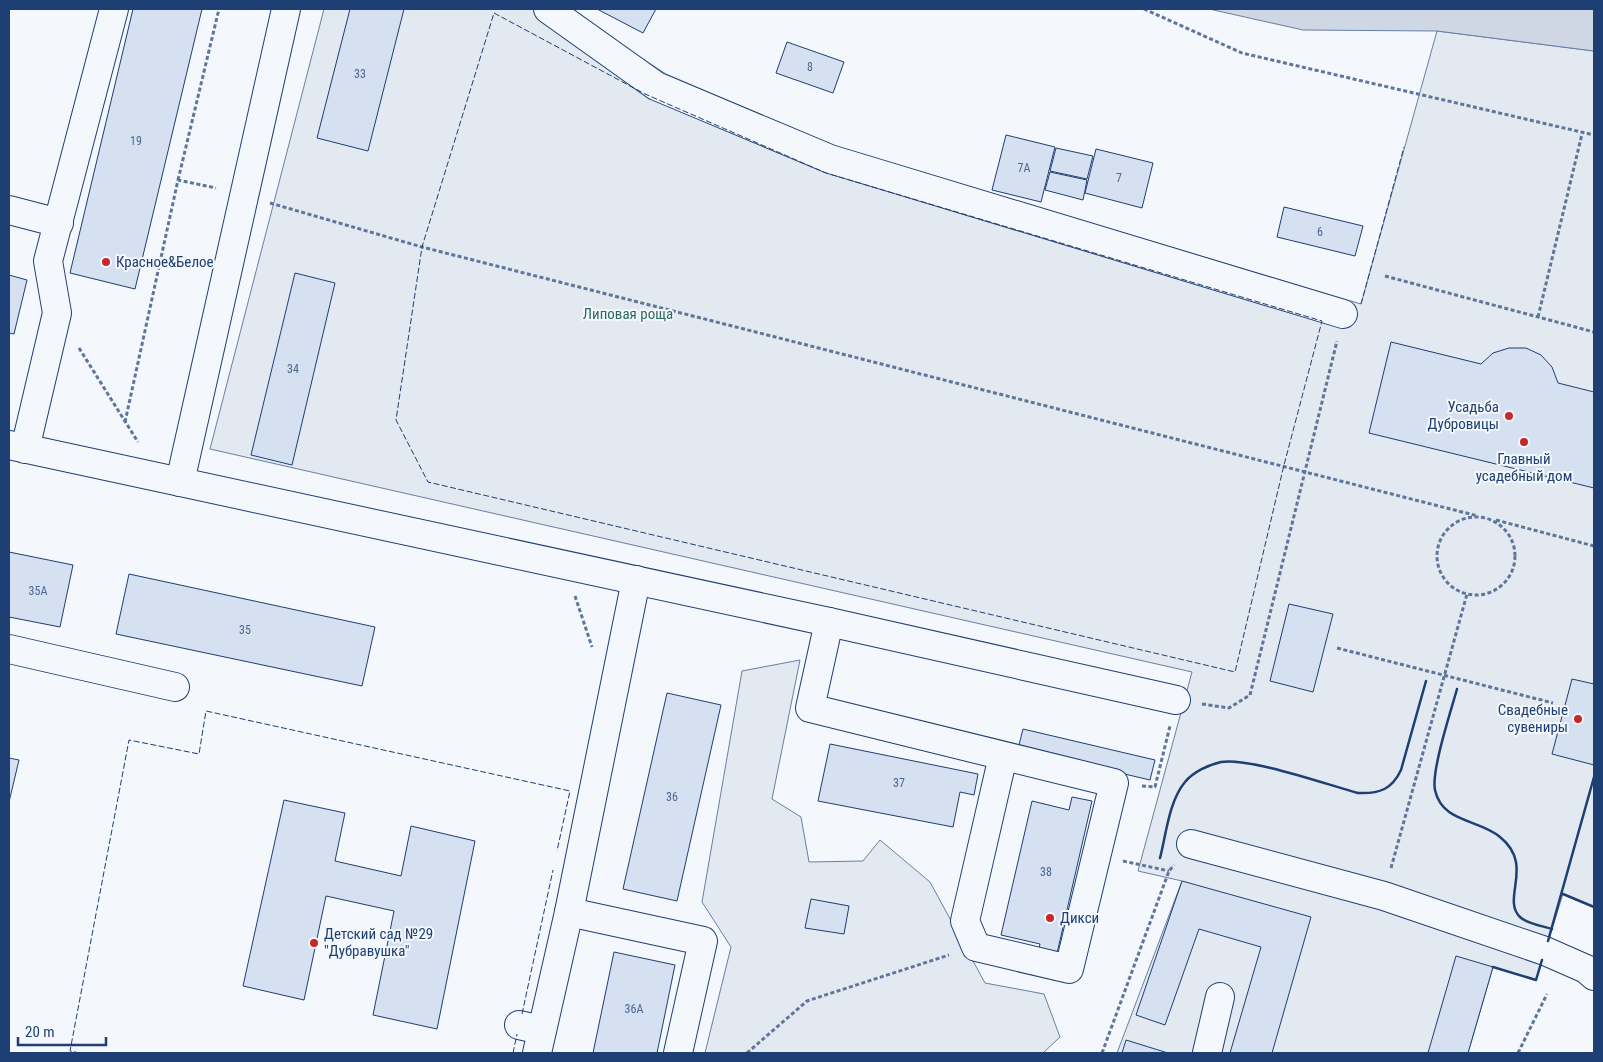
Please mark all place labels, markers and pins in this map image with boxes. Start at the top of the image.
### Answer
place label: Красное&Белое [116,253,214,271]
marker: Красное&Белое [100,256,112,268]
place label: Усадьба Дубровицы [1428,398,1499,433]
marker: Усадьба Дубровицы [1503,410,1515,422]
marker: Главный усадебный дом [1518,436,1530,448]
place label: Главный усадебный дом [1476,450,1572,485]
place label: Свадебные сувениры [1498,701,1568,736]
marker: Свадебные сувениры [1572,713,1584,725]
place label: Дикси [1060,909,1099,927]
marker: Дикси [1044,912,1056,924]
place label: Детский сад №29 "Дубравушка" [324,925,433,960]
marker: Детский сад №29 "Дубравушка" [308,937,320,949]

